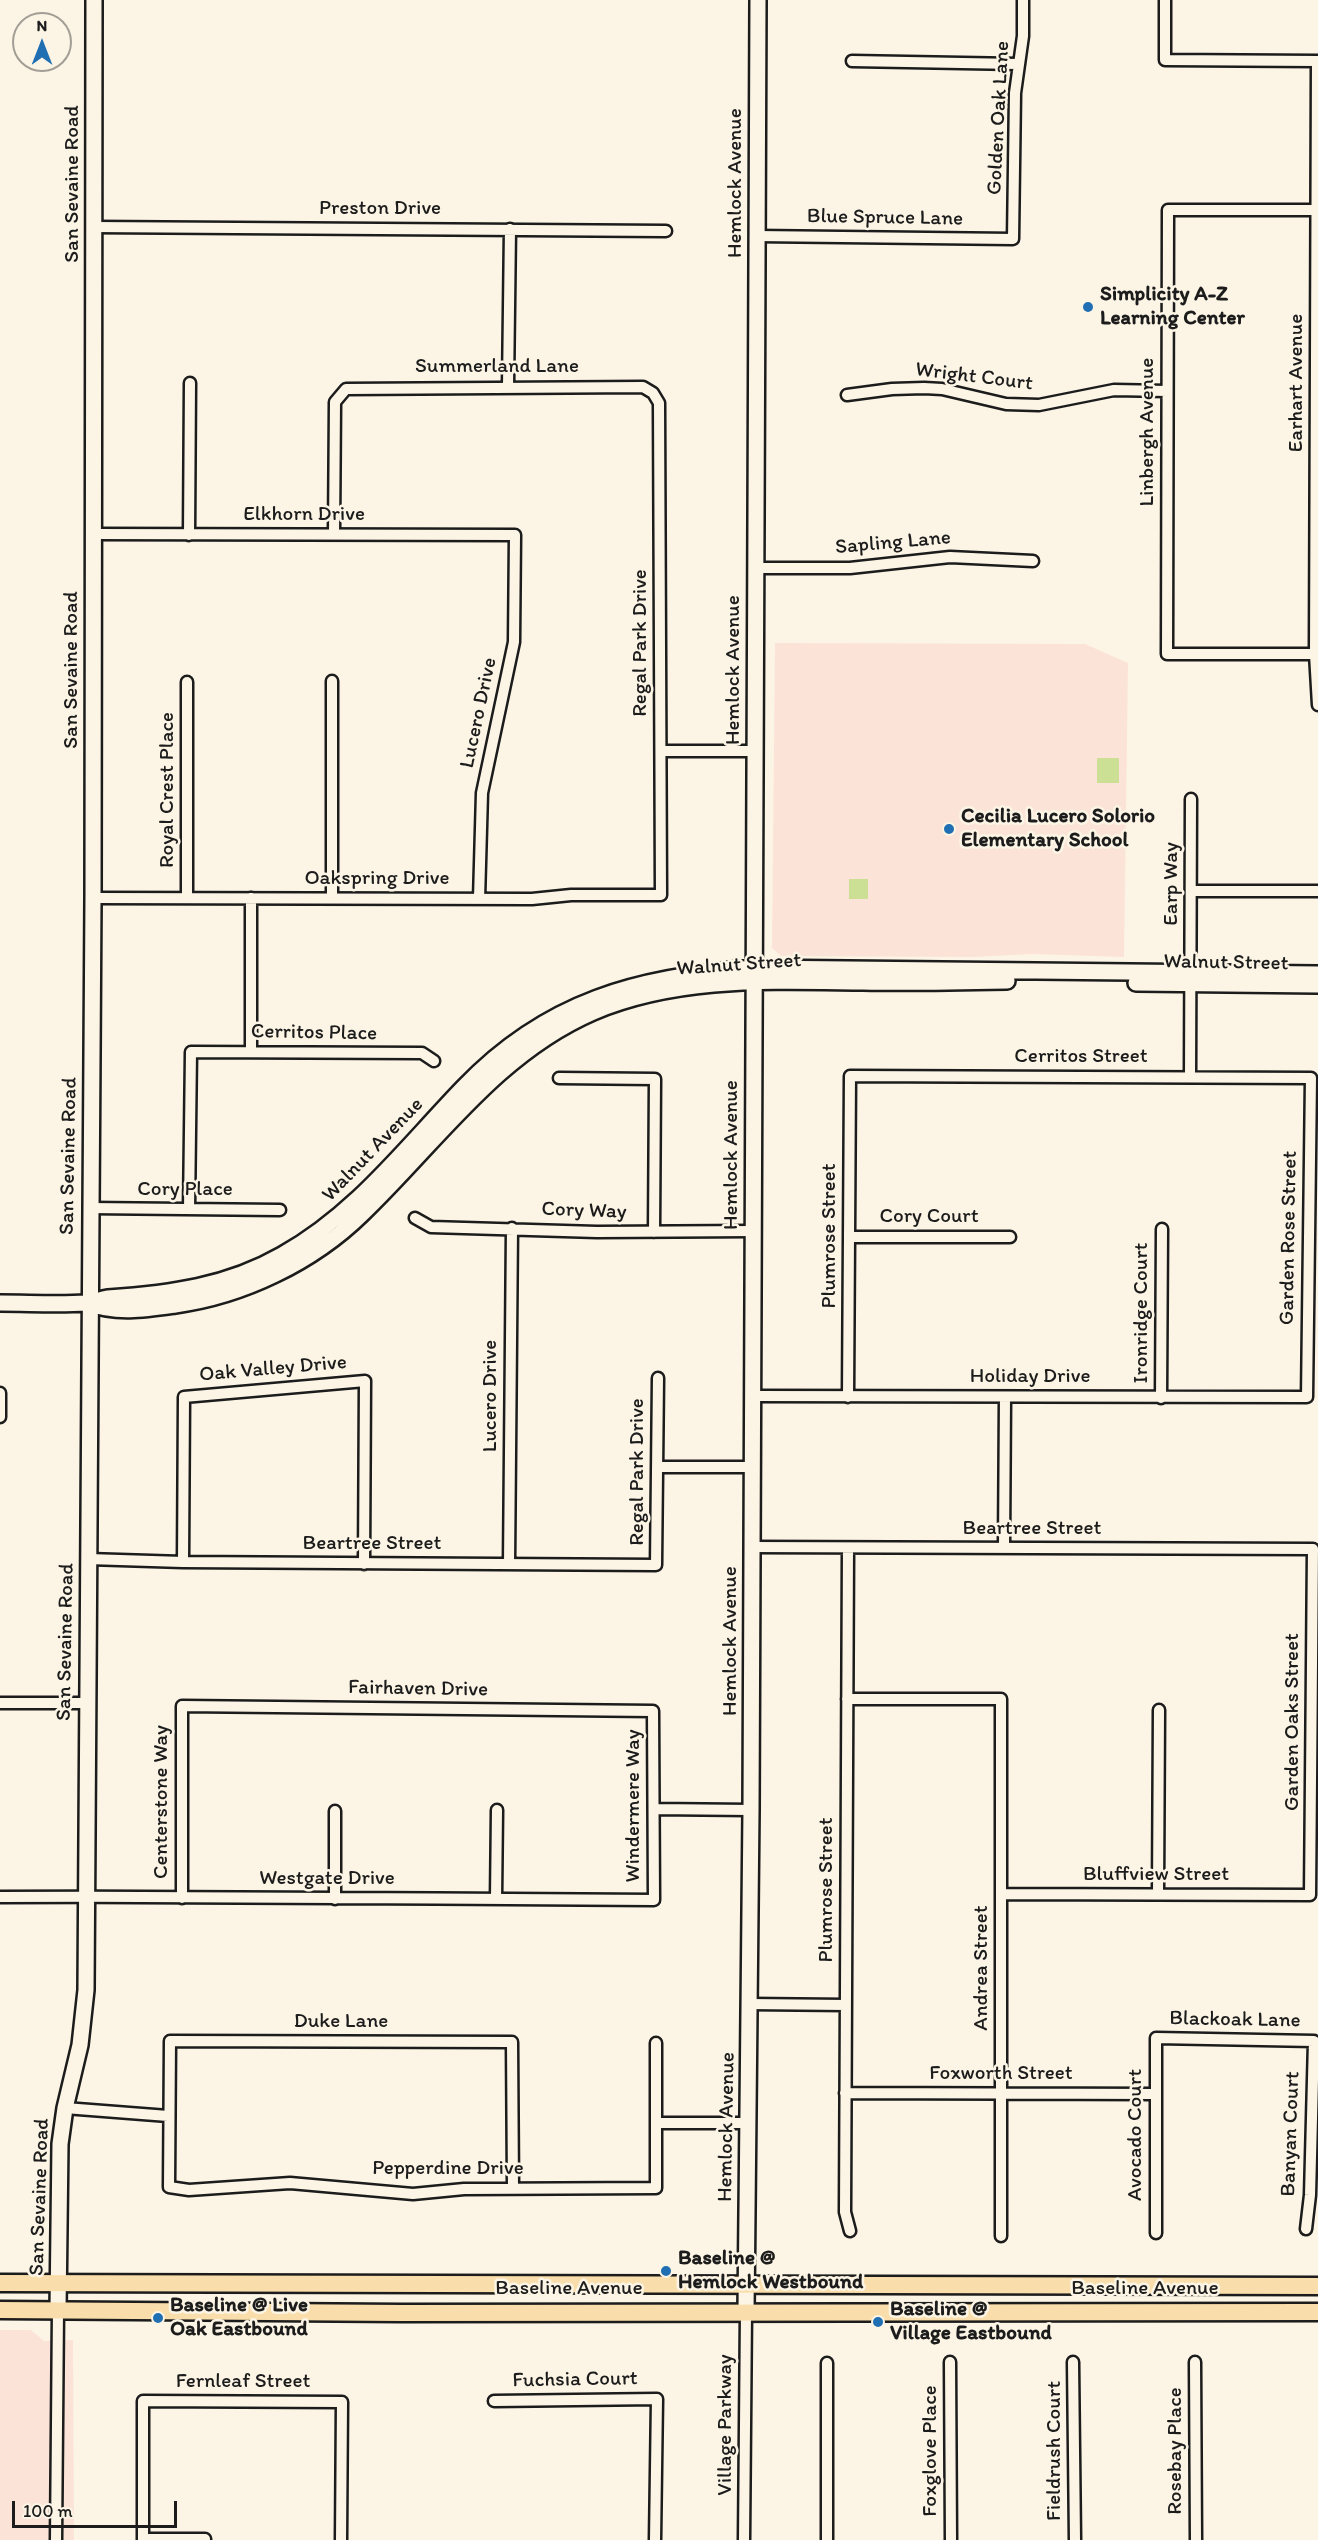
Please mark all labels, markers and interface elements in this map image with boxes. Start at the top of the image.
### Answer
north arrow [12,12,72,72]
text: N [37,16,47,35]
street label: Golden Oak Lane [982,40,1016,196]
street label: San Sevaine Road [60,105,86,263]
street label: Hemlock Avenue [723,108,749,258]
street label: Preston Drive [319,196,441,222]
street label: Blue Spruce Lane [807,204,963,232]
place label: Simplicity A-Z Learning Center [1100,282,1245,332]
marker: Simplicity A-Z Learning Center [1081,300,1095,314]
street label: Earhart Avenue [1284,314,1310,452]
street label: Summerland Lane [415,354,579,380]
street label: Wright Court [914,357,1034,397]
street label: Linbergh Avenue [1135,358,1161,506]
street label: Elkhorn Drive [243,502,365,528]
street label: Sapling Lane [834,525,952,561]
street label: Regal Park Drive [628,569,654,717]
street label: San Sevaine Road [59,591,85,749]
street label: Hemlock Avenue [721,595,747,745]
street label: Lucero Drive [455,655,503,771]
street label: Royal Crest Place [155,712,181,868]
place label: Cecilia Lucero Solorio Elementary School [961,804,1155,854]
marker: Cecilia Lucero Solorio Elementary School [942,822,956,836]
street label: Earp Way [1159,842,1185,926]
street label: Oakspring Drive [304,866,450,892]
street label: Walnut Street [676,948,802,982]
street label: Walnut Street [1163,949,1289,977]
street label: Cerritos Place [251,1019,377,1047]
street label: Cerritos Street [1014,1044,1148,1070]
street label: San Sevaine Road [55,1077,83,1235]
street label: Hemlock Avenue [719,1080,745,1230]
street label: Walnut Avenue [317,1093,429,1207]
street label: Garden Rose Street [1275,1151,1303,1325]
street label: Plumrose Street [817,1163,843,1309]
street label: Cory Place [137,1177,233,1203]
street label: Cory Way [541,1197,627,1225]
street label: Cory Court [879,1204,979,1230]
street label: Ironridge Court [1129,1243,1155,1383]
street label: Lucero Drive [478,1340,504,1452]
street label: Oak Valley Drive [198,1350,348,1388]
street label: Holiday Drive [970,1364,1090,1390]
street label: Regal Park Drive [625,1398,651,1546]
street label: Beartree Street [963,1516,1101,1542]
street label: Beartree Street [303,1531,441,1557]
street label: San Sevaine Road [52,1563,80,1721]
street label: Hemlock Avenue [718,1566,744,1716]
street label: Garden Oaks Street [1280,1633,1306,1811]
street label: Fairhaven Drive [348,1675,488,1703]
street label: Centerstone Way [149,1725,175,1879]
street label: Windermere Way [621,1730,647,1882]
street label: Plumrose Street [814,1817,840,1963]
street label: Bluffview Street [1083,1862,1229,1888]
street label: Westgate Drive [259,1866,395,1892]
street label: Andrea Street [969,1905,995,2031]
street label: Blackoak Lane [1169,2006,1301,2034]
street label: Duke Lane [294,2009,388,2035]
street label: Hemlock Avenue [713,2052,741,2202]
street label: Foxworth Street [929,2061,1073,2087]
street label: Avocado Court [1123,2069,1149,2201]
street label: Banyan Court [1276,2071,1306,2197]
street label: San Sevaine Road [25,2118,55,2276]
street label: Pepperdine Drive [372,2156,524,2182]
place label: Baseline @ Hemlock Westbound [678,2246,863,2296]
marker: Baseline @ Hemlock Westbound [659,2264,673,2278]
street label: Baseline Avenue [495,2276,643,2302]
street label: Baseline Avenue [1071,2276,1219,2302]
place label: Baseline @ Live Oak Eastbound [170,2293,308,2343]
place label: Baseline @ Village Eastbound [890,2297,1052,2347]
marker: Baseline @ Live Oak Eastbound [151,2311,165,2325]
marker: Baseline @ Village Eastbound [871,2315,885,2329]
street label: Village Parkway [713,2354,739,2496]
street label: Fuchsia Court [512,2366,638,2394]
street label: Fernleaf Street [176,2369,310,2395]
street label: Fieldrush Court [1042,2381,1068,2521]
street label: Foxglove Place [918,2385,944,2517]
street label: Rosebay Place [1163,2387,1189,2515]
scale bar [15,2489,180,2527]
text: 100 m [23,2500,73,2522]

